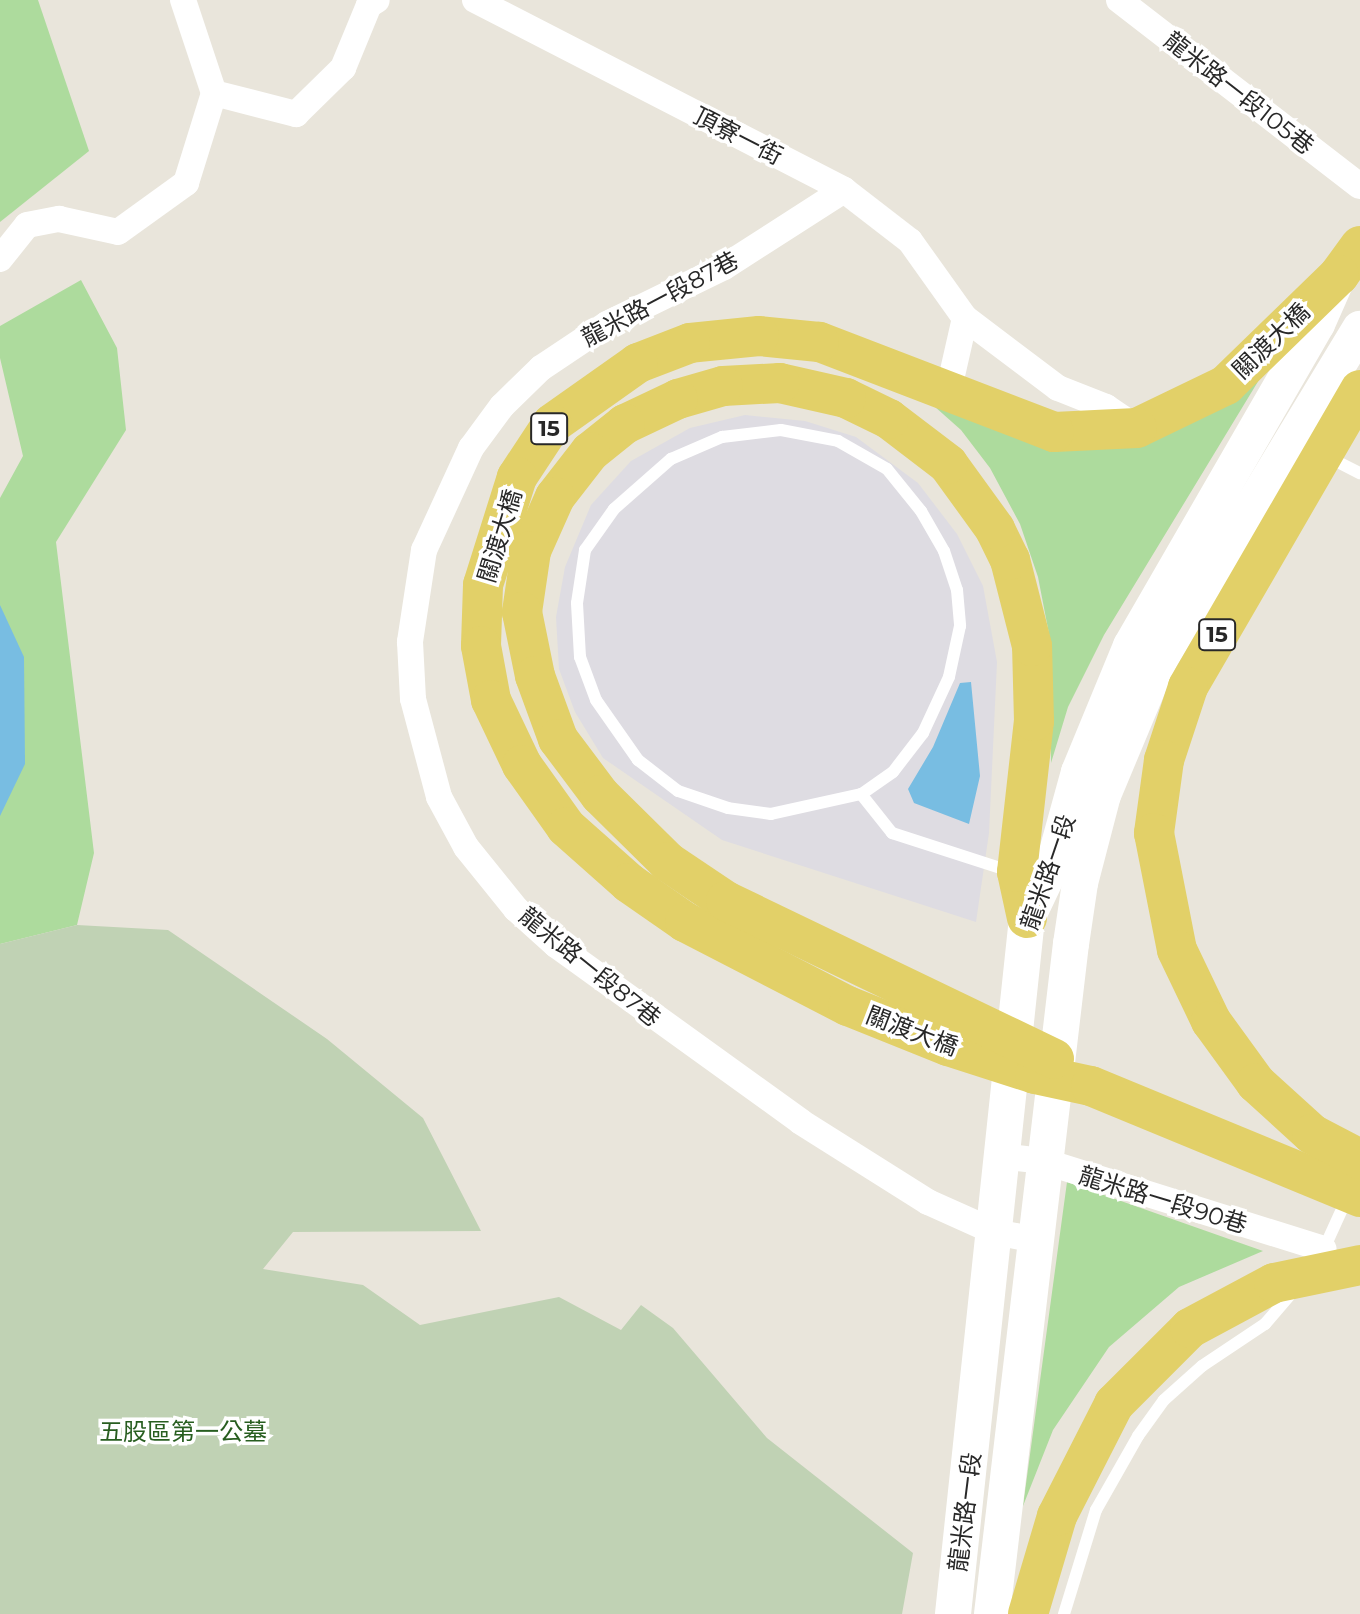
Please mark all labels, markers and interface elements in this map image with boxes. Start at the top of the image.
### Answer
street label: 龍米路一段105巷 [1158,26,1320,160]
street label: 頂寮一街 [689,101,787,171]
street label: 龍米路一段87巷 [577,246,743,352]
street label: 關渡大橋 [1226,297,1316,385]
road number: 15 [529,411,569,447]
street label: 關渡大橋 [472,486,528,586]
road number: 15 [1197,617,1237,653]
street label: 龍米路一段 [1015,811,1081,933]
street label: 龍米路一段87巷 [514,901,666,1033]
street label: 關渡大橋 [862,1000,962,1062]
street label: 龍米路一段90巷 [1075,1161,1251,1239]
park label: 五股區第一公墓 [99,1418,267,1446]
street label: 龍米路一段 [943,1451,987,1573]

